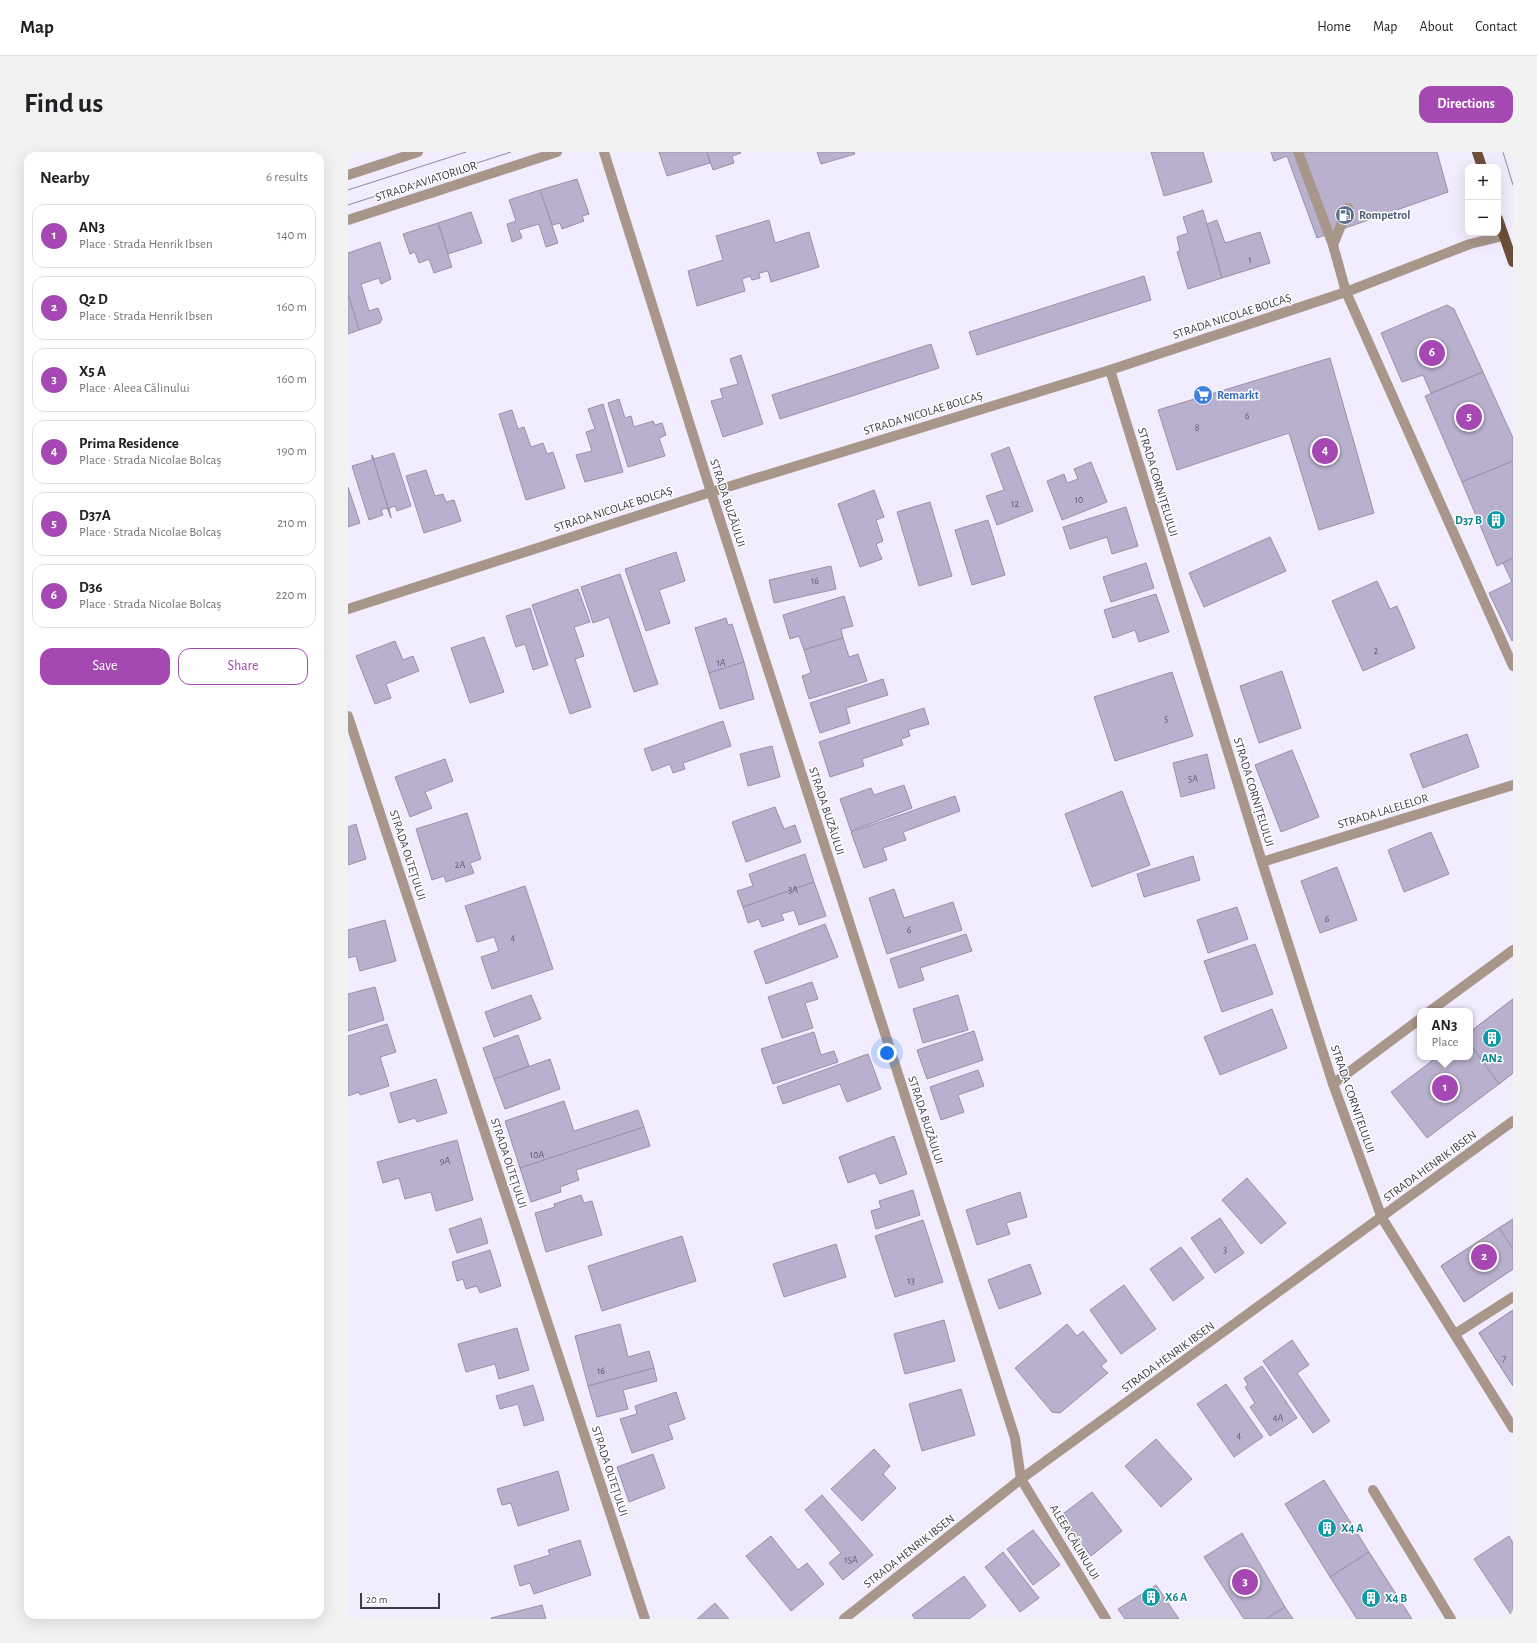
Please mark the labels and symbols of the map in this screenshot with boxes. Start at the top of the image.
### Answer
street label: STRADA AVIATORILOR [374,159,479,203]
fuel station icon: Rompetrol [1334,204,1356,226]
place label: Rompetrol [1359,209,1410,221]
house number: 1 [1248,255,1252,265]
street label: STRADA NICOLAE BOLCAȘ [1171,291,1294,343]
pin: 6 [1419,338,1445,368]
supermarket icon: Remarkt [1192,384,1214,406]
street label: STRADA NICOLAE BOLCAȘ [862,389,985,439]
place label: Remarkt [1217,389,1259,401]
pin: 5 [1456,402,1482,432]
house number: 6 [1245,411,1250,421]
house number: 8 [1195,423,1200,433]
street label: STRADA CORNIȚELULUI [1134,426,1180,538]
pin: 4 [1312,436,1338,466]
street label: STRADA BUZĂULUI [708,457,749,548]
street label: STRADA NICOLAE BOLCAȘ [552,484,675,536]
house number: 10 [1075,495,1083,505]
house number: 12 [1011,499,1019,509]
building icon: D37 B [1485,509,1507,531]
place label: D37 B [1455,514,1482,526]
house number: 16 [811,576,819,586]
house number: 2 [1374,646,1379,656]
house number: 1A [716,658,726,668]
house number: 5 [1164,714,1168,724]
street label: STRADA CORNIȚELULUI [1230,736,1276,848]
street label: STRADA BUZĂULUI [807,765,848,856]
house number: 5A [1188,774,1198,784]
street label: STRADA LALELELOR [1336,791,1430,830]
street label: STRADA OLTEȚULUI [386,808,428,902]
house number: 2A [455,860,465,870]
house number: 3A [788,885,798,895]
house number: 6 [1325,914,1330,924]
house number: 6 [907,925,912,935]
house number: 4 [511,933,516,943]
building icon: AN2 [1481,1027,1503,1049]
your location [877,1043,897,1063]
street label: STRADA CORNIȚELULUI [1327,1044,1377,1155]
place label: AN2 [1481,1052,1503,1064]
pin: 1 [1432,1073,1458,1103]
street label: STRADA BUZĂULUI [906,1074,947,1165]
street label: STRADA OLTEȚULUI [487,1116,529,1210]
street label: STRADA HENRIK IBSEN [1381,1128,1479,1204]
house number: 10A [530,1150,544,1160]
house number: 9A [440,1156,450,1166]
pin: 2 [1471,1242,1497,1272]
house number: 3 [1223,1245,1227,1255]
house number: 13 [907,1276,915,1286]
street label: STRADA HENRIK IBSEN [1119,1319,1217,1395]
house number: 7 [1502,1354,1506,1364]
house number: 16 [597,1366,605,1376]
house number: 4A [1273,1413,1284,1423]
street label: STRADA OLTEȚULUI [588,1424,630,1518]
house number: 4 [1237,1431,1242,1441]
street label: ALEEA CĂLINULUI [1048,1502,1103,1582]
street label: STRADA HENRIK IBSEN [861,1512,957,1590]
building icon: X4 A [1316,1517,1338,1539]
place label: X4 A [1341,1522,1364,1534]
house number: 15A [844,1555,858,1565]
pin: 3 [1232,1567,1258,1597]
building icon: X6 A [1140,1586,1162,1608]
building icon: X4 B [1360,1587,1382,1609]
scale bar [360,1591,440,1610]
place label: X6 A [1165,1591,1188,1603]
place label: X4 B [1385,1592,1407,1604]

